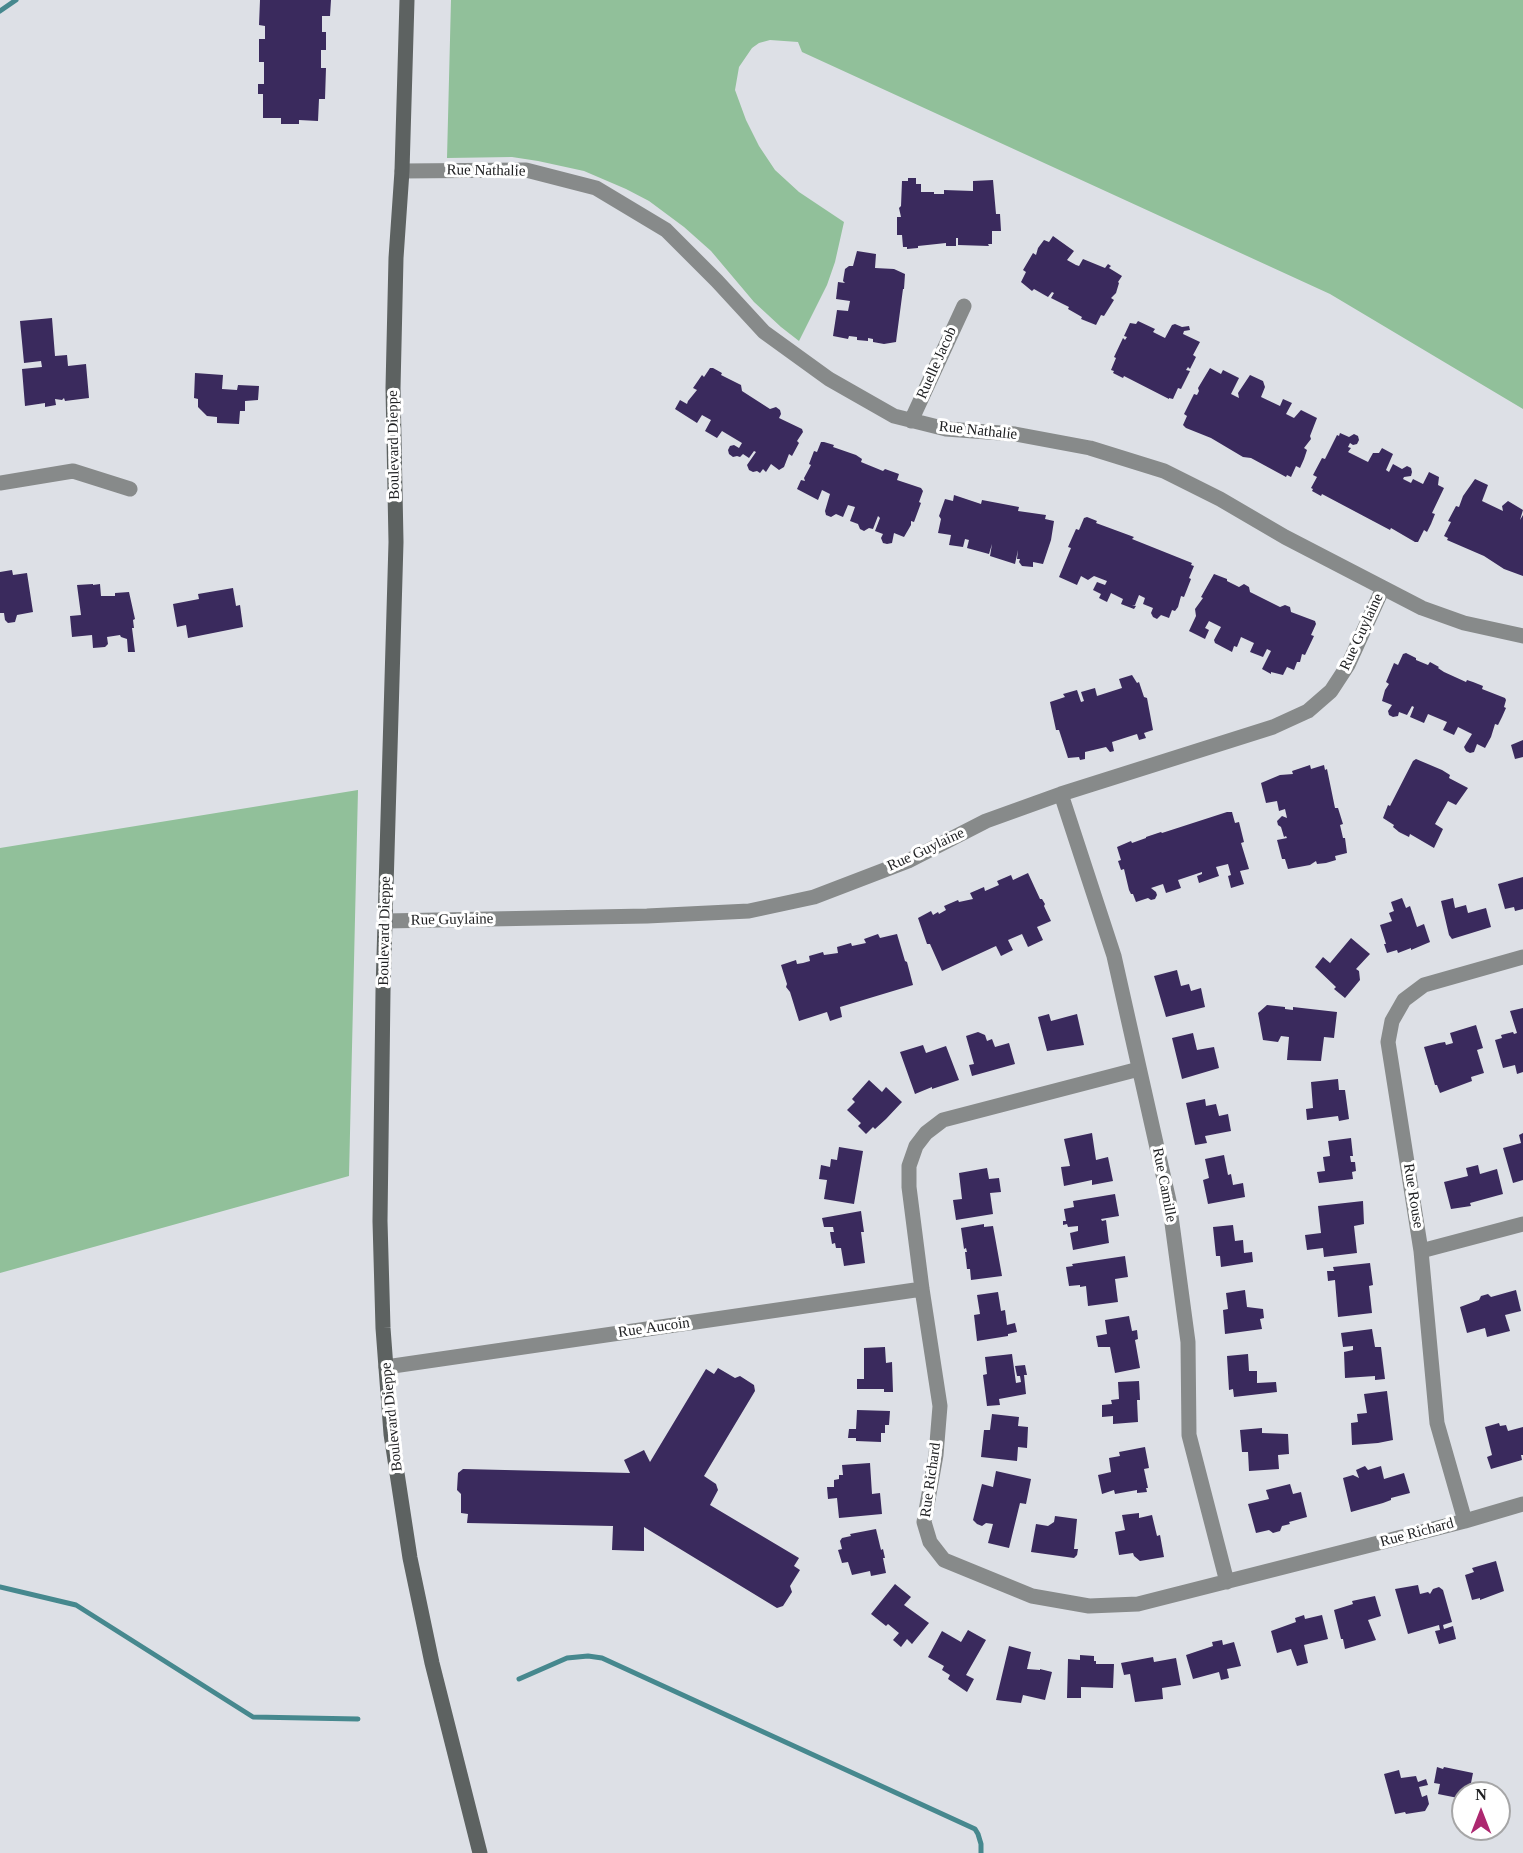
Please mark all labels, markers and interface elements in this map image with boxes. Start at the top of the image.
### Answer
street label: Rue Nathalie [446,161,526,181]
street label: Ruelle Jacob [913,324,961,402]
street label: Boulevard Dieppe [384,390,404,500]
street label: Rue Nathalie [938,418,1018,444]
street label: Rue Guylaine [1336,591,1388,673]
street label: Rue Guylaine [885,824,967,876]
street label: Boulevard Dieppe [375,876,395,986]
street label: Rue Guylaine [410,910,494,930]
street label: Rue Camille [1148,1146,1180,1224]
street label: Rue Rouse [1399,1162,1427,1230]
street label: Rue Aucoin [617,1314,691,1342]
street label: Boulevard Dieppe [377,1362,407,1472]
street label: Rue Richard [917,1441,945,1519]
street label: Rue Richard [1378,1515,1456,1551]
north arrow [1451,1781,1511,1841]
text: N [1475,1786,1487,1803]

